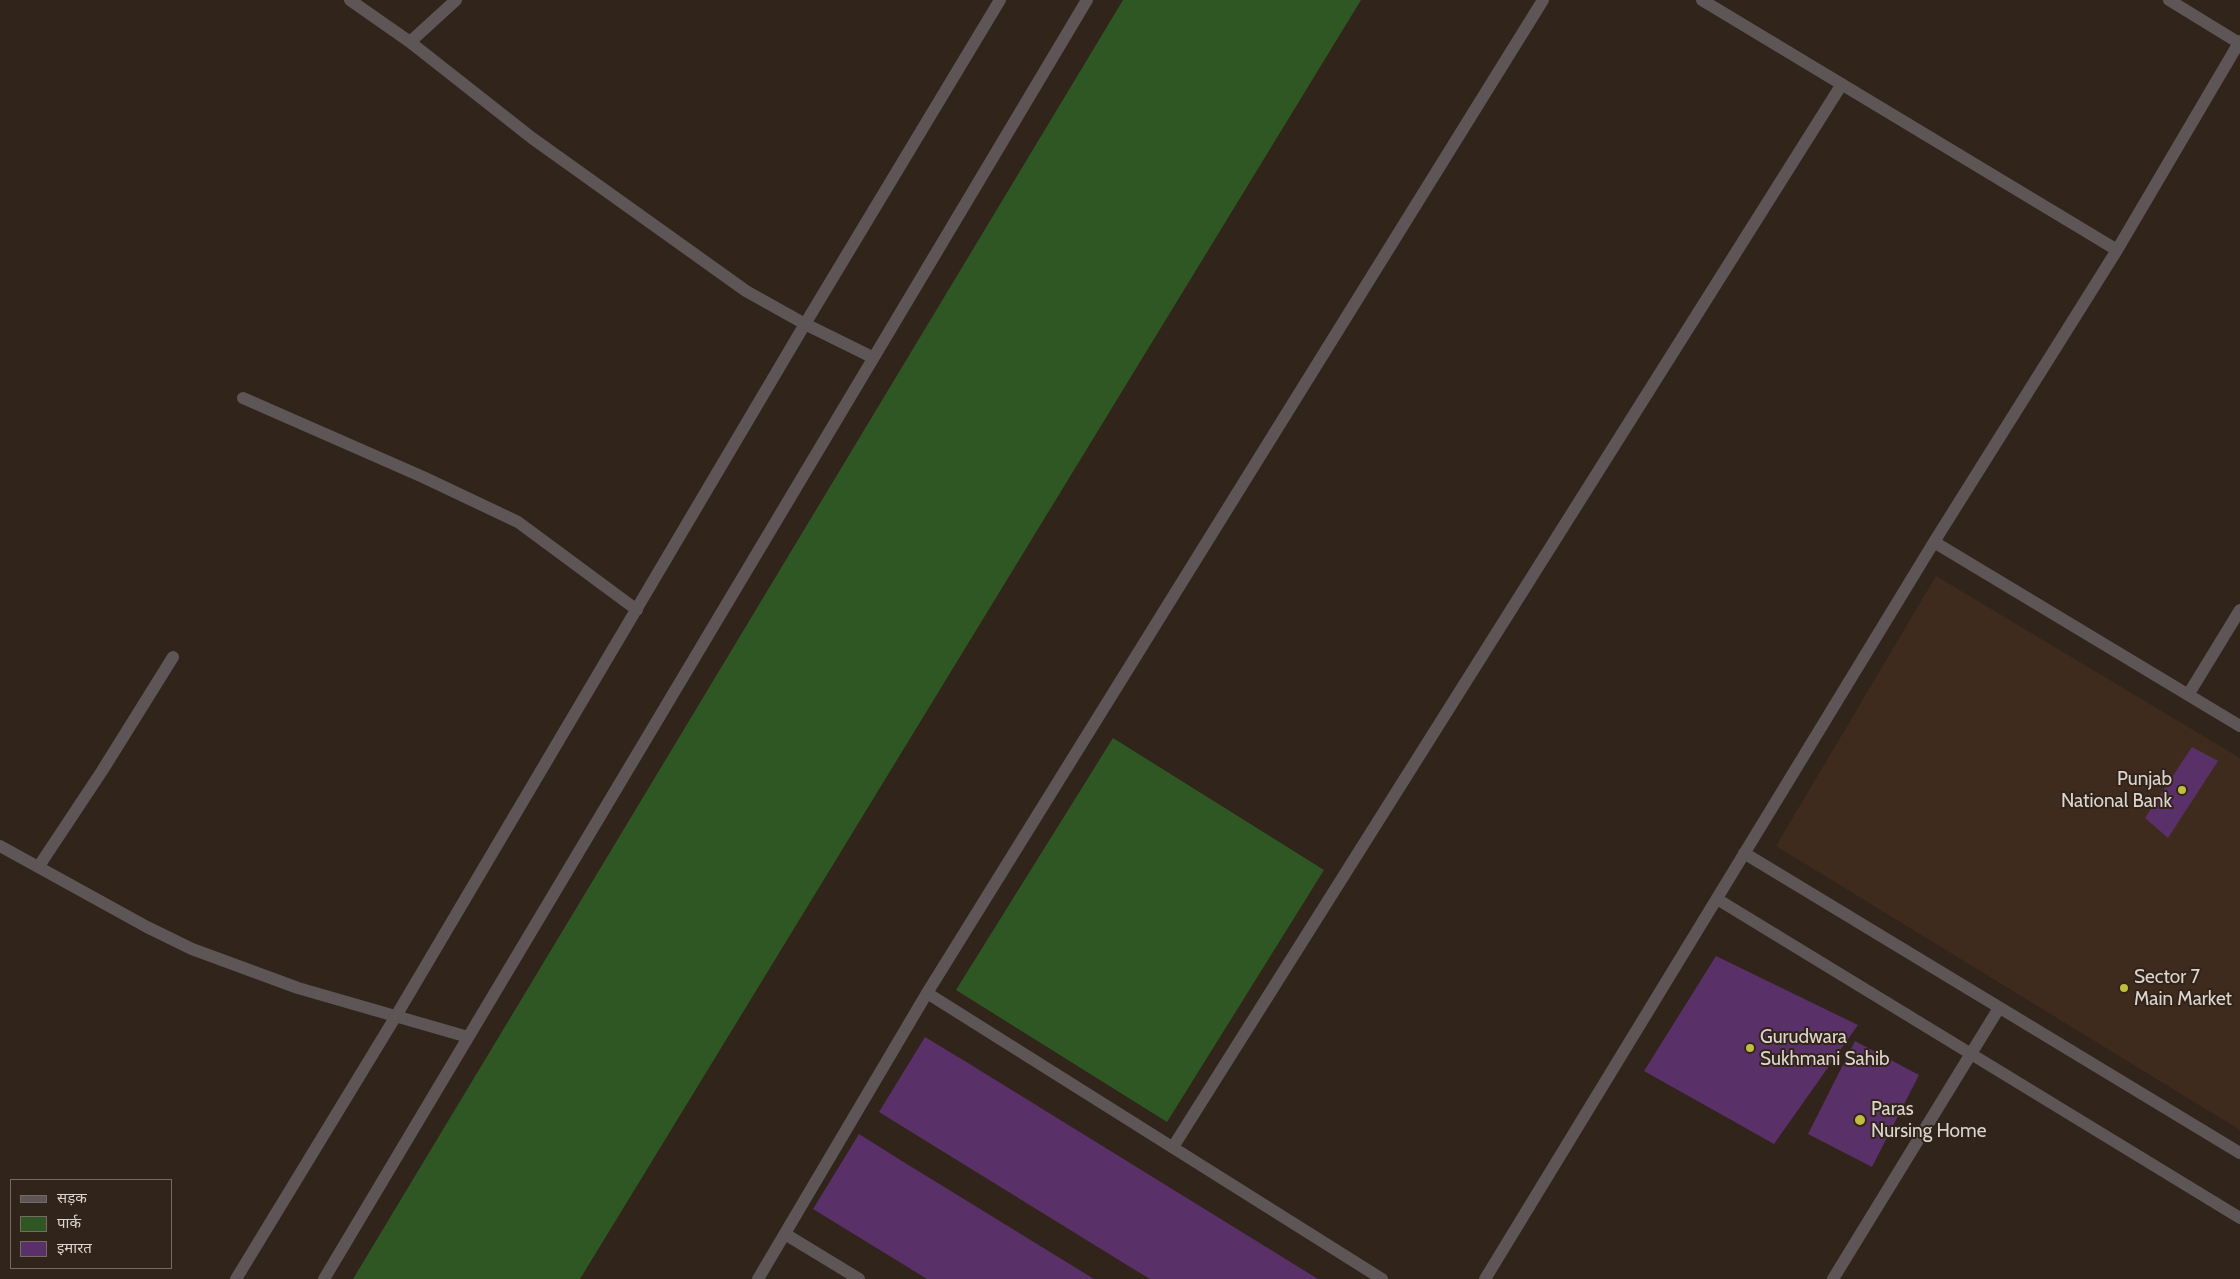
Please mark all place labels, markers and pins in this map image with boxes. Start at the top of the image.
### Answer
place label: Punjab National Bank [2061,768,2172,812]
marker: Punjab National Bank [2176,784,2188,796]
place label: Sector 7 Main Market [2134,966,2232,1010]
marker: Sector 7 Main Market [2118,982,2130,994]
place label: Gurudwara Sukhmani Sahib [1760,1026,1890,1070]
marker: Gurudwara Sukhmani Sahib [1744,1042,1756,1054]
place label: Paras Nursing Home [1871,1098,1986,1142]
marker: Paras Nursing Home [1853,1113,1867,1127]

